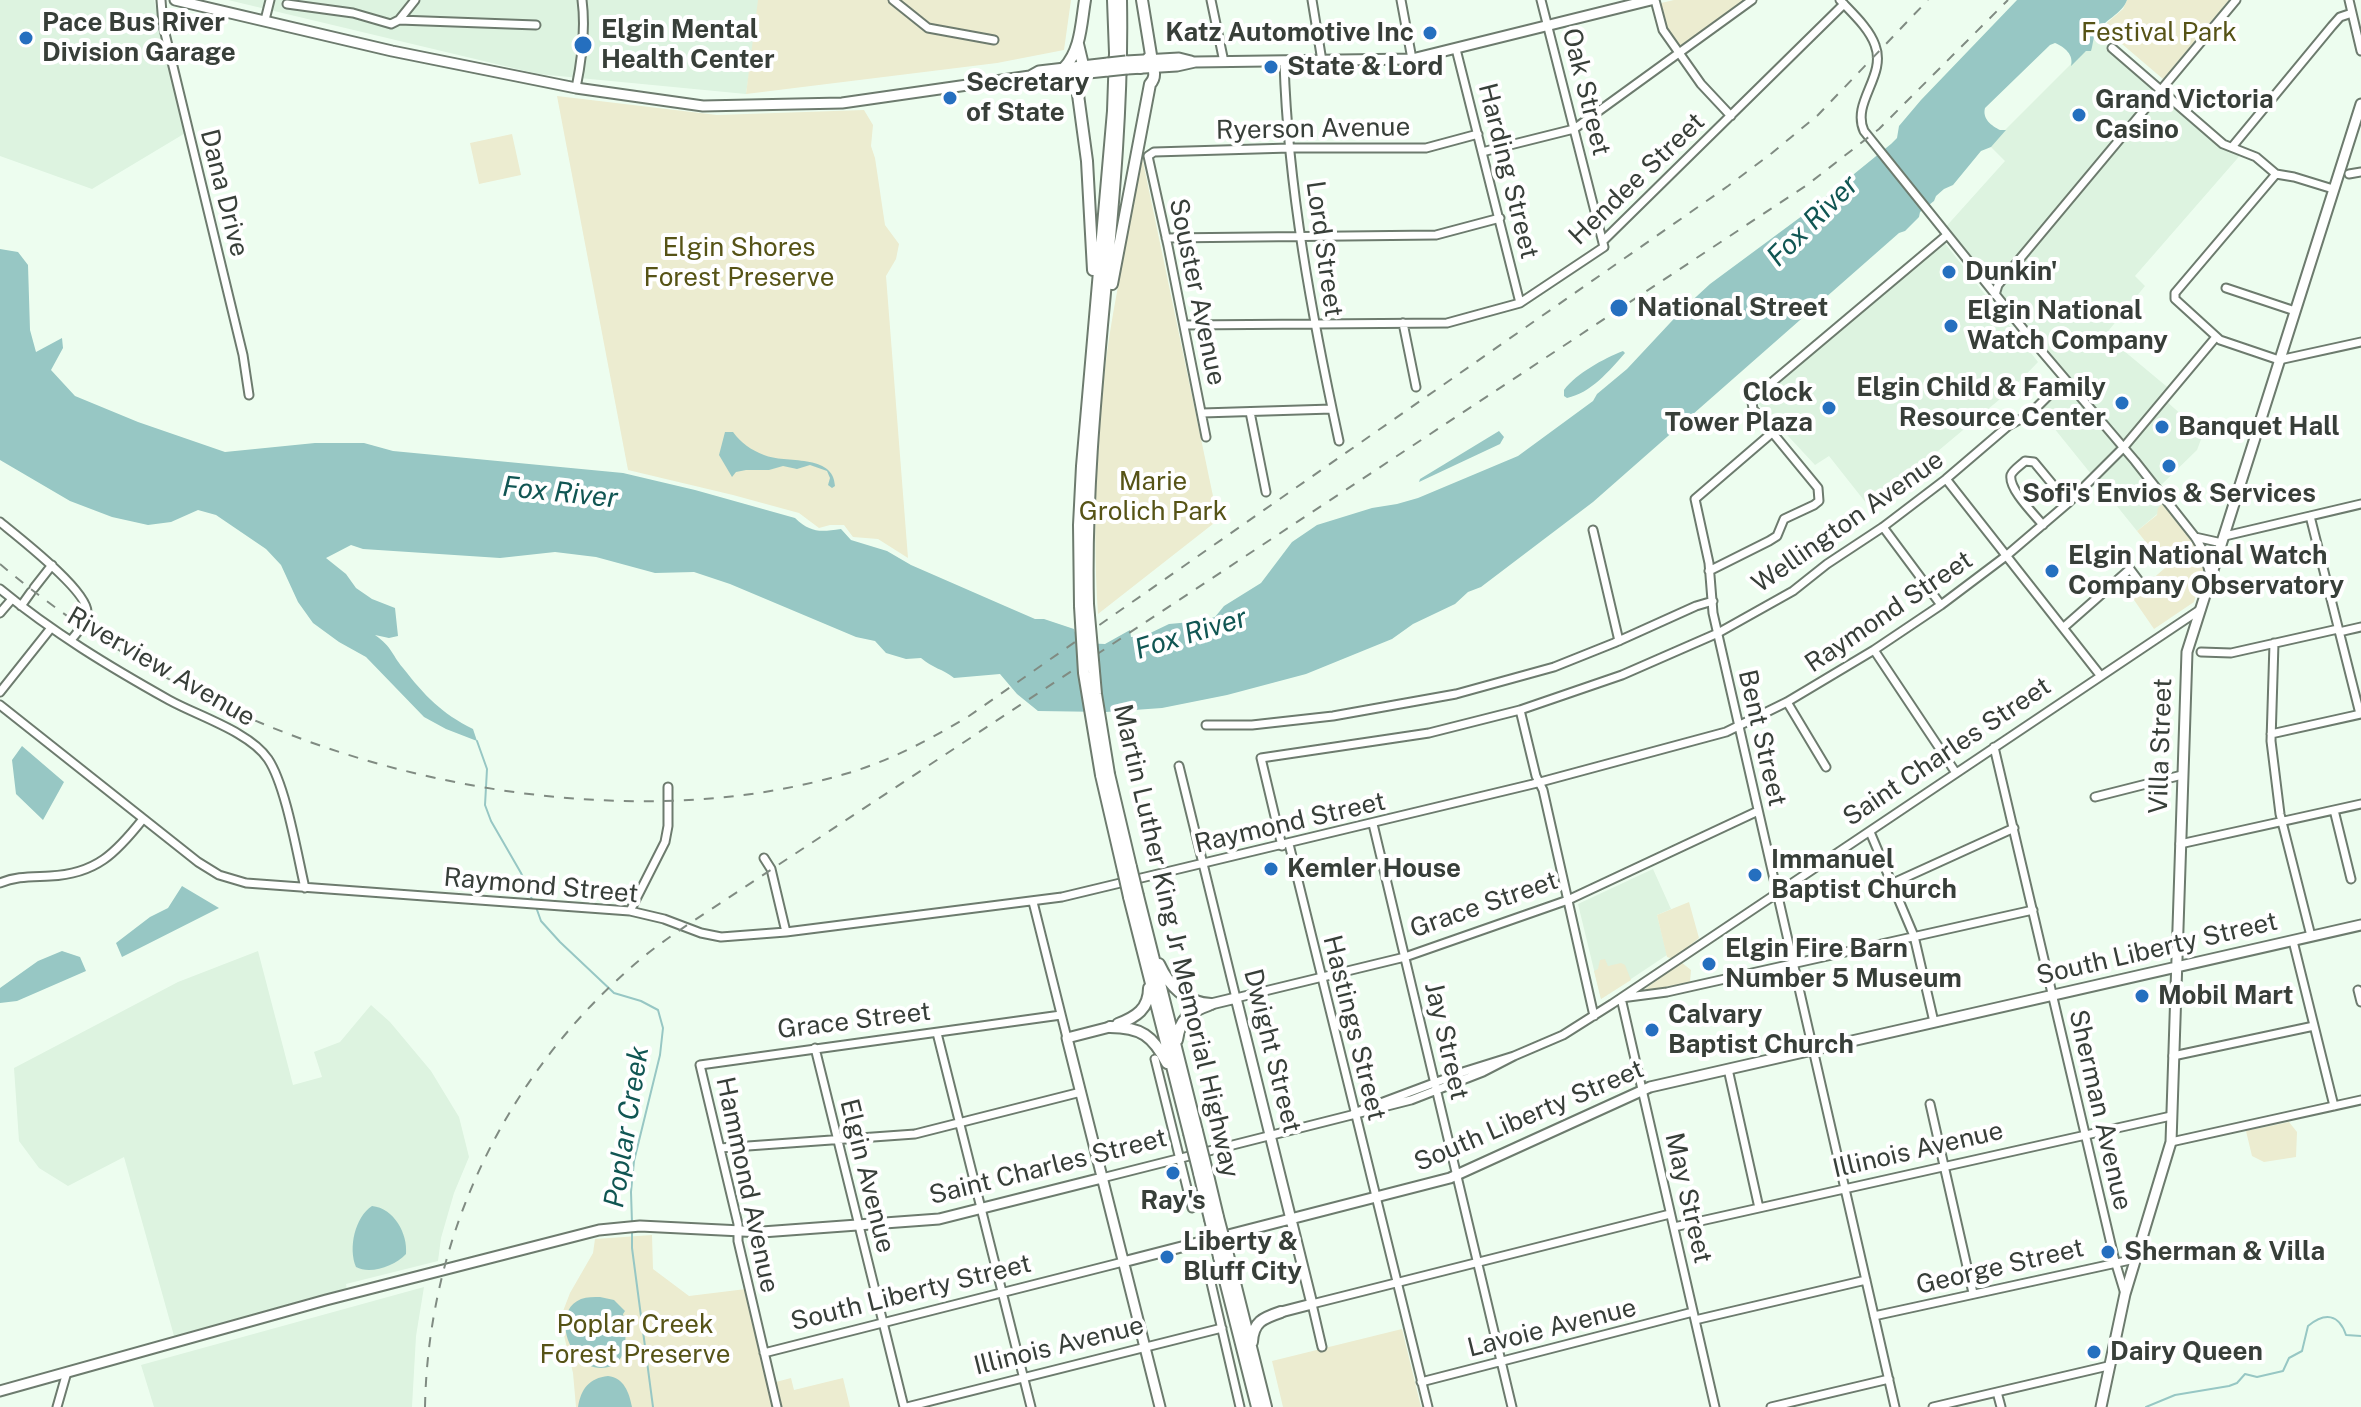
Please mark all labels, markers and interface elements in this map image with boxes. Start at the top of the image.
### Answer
place label: Pace Bus River Division Garage [42,7,236,68]
place label: Elgin Mental Health Center [601,14,775,76]
place label: Katz Automotive Inc [1165,17,1414,49]
park label: Festival Park [2081,17,2237,49]
marker: Katz Automotive Inc [1421,24,1439,42]
street label: Oak Street [1555,25,1617,159]
marker: Pace Bus River Division Garage [17,29,35,47]
marker: Elgin Mental Health Center [572,34,594,56]
place label: State & Lord [1287,51,1443,83]
marker: State & Lord [1262,58,1280,76]
place label: Secretary of State [966,67,1089,128]
street label: Harding Street [1471,80,1545,262]
place label: Grand Victoria Casino [2095,84,2274,146]
marker: Secretary of State [941,89,959,107]
street label: Hendee Street [1563,106,1711,252]
marker: Grand Victoria Casino [2070,106,2088,124]
street label: Ryerson Avenue [1215,112,1411,146]
street label: Dana Drive [193,126,255,260]
water label: Fox River [1760,168,1866,274]
street label: Lord Street [1299,179,1349,319]
street label: Souster Avenue [1162,196,1232,388]
park label: Elgin Shores Forest Preserve [644,232,834,294]
place label: Dunkin' [1965,256,2058,288]
marker: Dunkin' [1940,263,1958,281]
place label: National Street [1637,292,1828,324]
place label: Elgin National Watch Company [1967,295,2168,356]
marker: National Street [1608,297,1630,319]
marker: Elgin National Watch Company [1942,317,1960,335]
place label: Elgin Child & Family Resource Center [1856,372,2106,434]
place label: Clock Tower Plaza [1665,377,1813,438]
marker: Elgin Child & Family Resource Center [2113,394,2131,412]
marker: Clock Tower Plaza [1820,399,1838,417]
place label: Banquet Hall [2178,411,2340,443]
marker: Banquet Hall [2153,418,2171,436]
street label: Wellington Avenue [1746,444,1950,600]
marker: Sofi's Envios & Services [2160,457,2178,475]
park label: Marie Grolich Park [1079,466,1227,528]
water label: Fox River [501,470,619,516]
place label: Sofi's Envios & Services [2022,478,2316,510]
place label: Elgin National Watch Company Observatory [2068,540,2344,602]
street label: Raymond Street [1799,545,1979,679]
marker: Elgin National Watch Company Observatory [2043,562,2061,580]
street label: Riverview Avenue [61,601,261,733]
water label: Fox River [1131,601,1251,667]
street label: Bent Street [1731,667,1793,809]
street label: Saint Charles Street [1837,671,2057,833]
street label: Villa Street [2143,678,2179,814]
street label: Martin Luther King Jr Memorial Highway [1106,701,1246,1181]
street label: Raymond Street [1191,786,1389,860]
place label: Immanuel Baptist Church [1771,844,1957,906]
place label: Kemler House [1287,853,1461,885]
marker: Kemler House [1262,860,1280,878]
street label: Raymond Street [442,862,640,910]
street label: Grace Street [1406,865,1562,945]
marker: Immanuel Baptist Church [1746,866,1764,884]
street label: South Liberty Street [2033,906,2281,992]
street label: Hastings Street [1316,932,1392,1124]
place label: Elgin Fire Barn Number 5 Museum [1725,933,1962,994]
marker: Elgin Fire Barn Number 5 Museum [1700,955,1718,973]
street label: Dwight Street [1237,966,1307,1136]
street label: Jay Street [1417,979,1475,1103]
place label: Mobil Mart [2158,980,2294,1012]
marker: Mobil Mart [2133,987,2151,1005]
street label: Grace Street [776,996,932,1046]
place label: Calvary Baptist Church [1668,999,1854,1060]
street label: Sherman Avenue [2062,1007,2138,1213]
marker: Calvary Baptist Church [1643,1021,1661,1039]
water label: Poplar Creek [598,1044,656,1210]
street label: South Liberty Street [1409,1053,1649,1179]
street label: Hammond Avenue [709,1074,785,1296]
street label: Elgin Avenue [833,1096,901,1256]
street label: Illinois Avenue [1830,1115,2006,1185]
street label: Saint Charles Street [926,1122,1170,1212]
street label: May Street [1658,1130,1718,1266]
marker: Ray's [1164,1164,1182,1182]
place label: Ray's [1140,1185,1206,1217]
place label: Liberty & Bluff City [1183,1226,1302,1288]
street label: George Street [1913,1233,2087,1301]
place label: Sherman & Villa [2124,1236,2325,1268]
marker: Sherman & Villa [2099,1243,2117,1261]
street label: South Liberty Street [788,1248,1034,1338]
marker: Liberty & Bluff City [1158,1248,1176,1266]
street label: Lavoie Avenue [1464,1292,1640,1364]
park label: Poplar Creek Forest Preserve [540,1309,730,1370]
street label: Illinois Avenue [971,1310,1147,1382]
place label: Dairy Queen [2110,1336,2263,1368]
marker: Dairy Queen [2085,1343,2103,1361]

